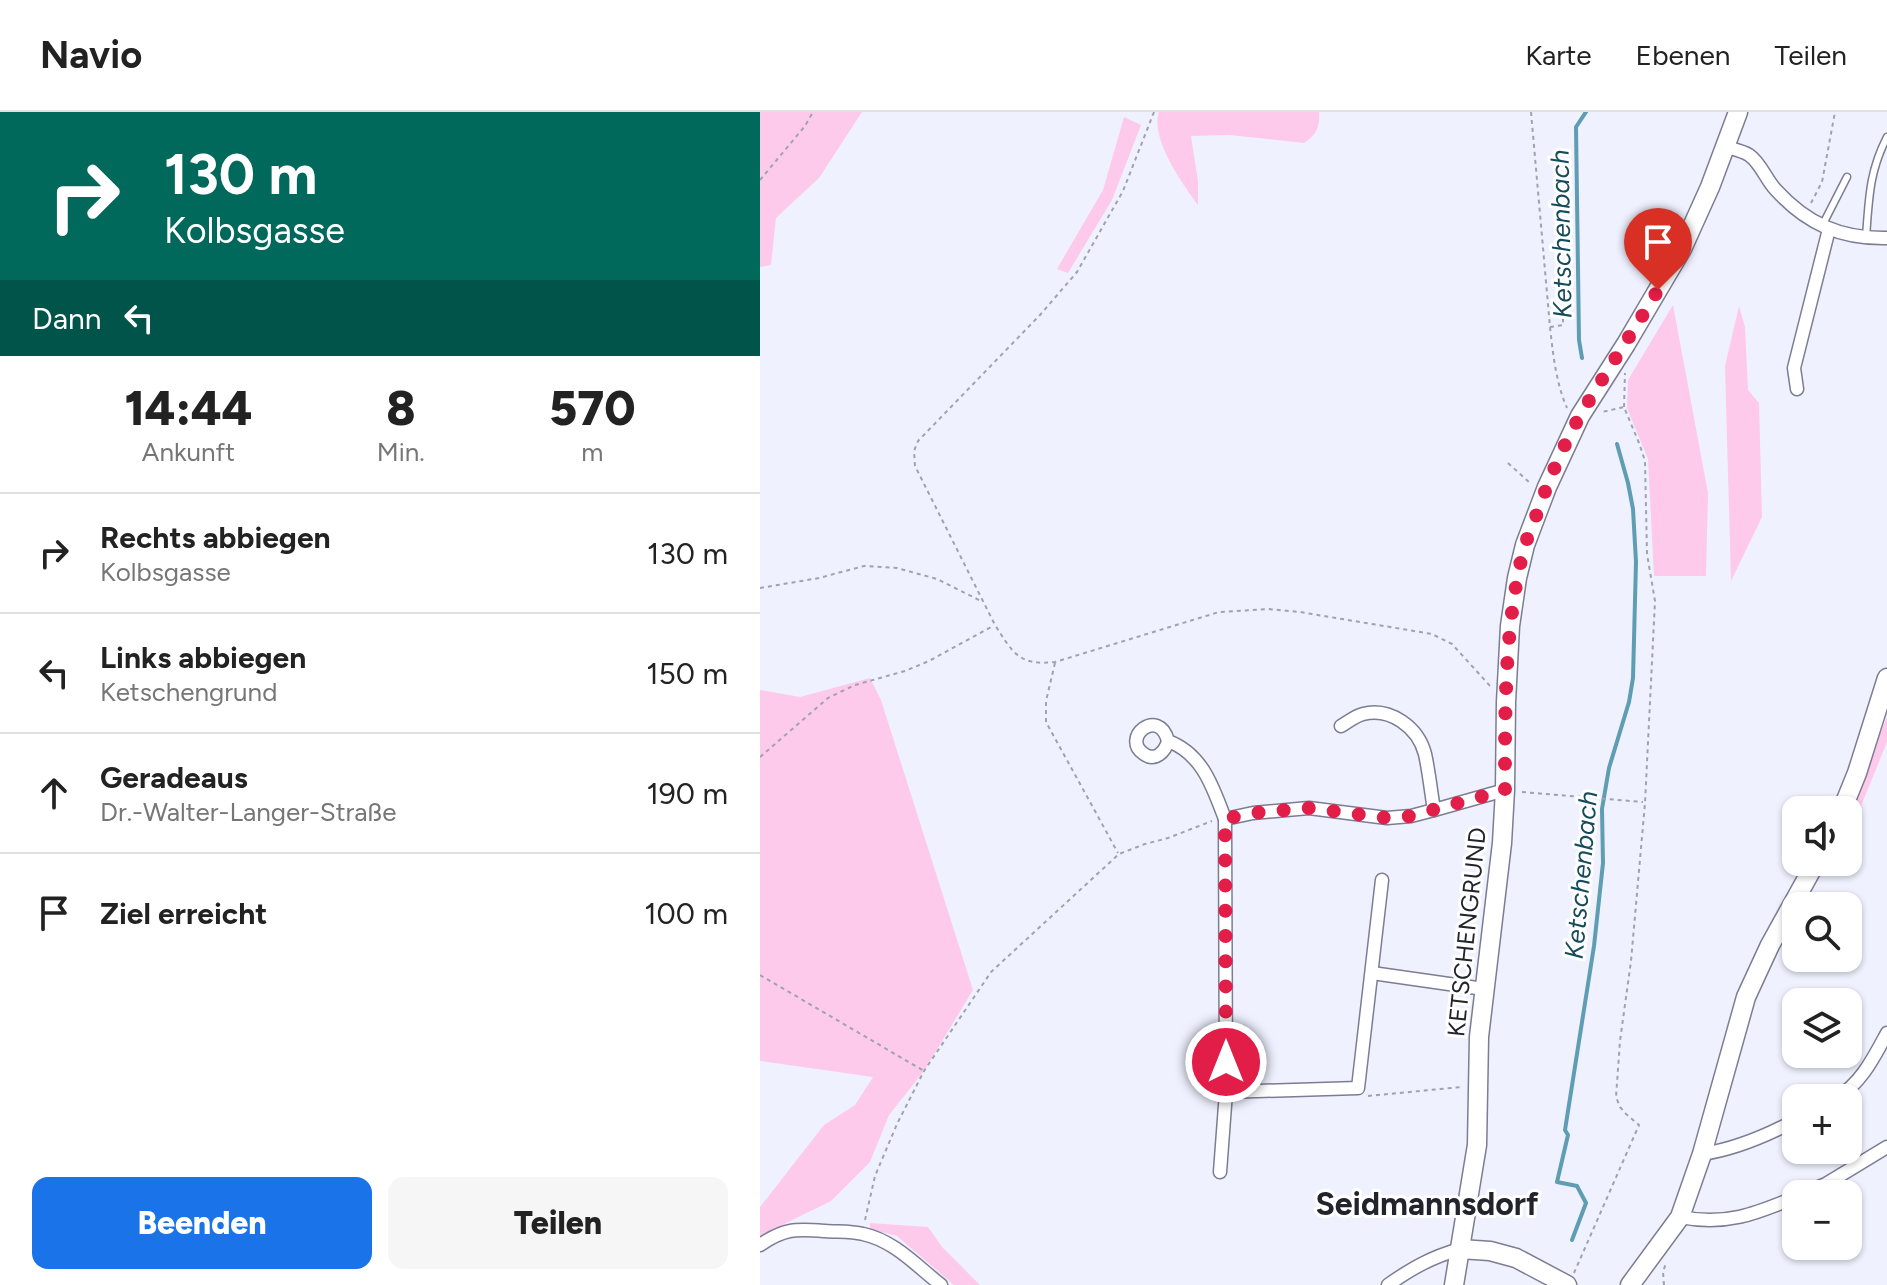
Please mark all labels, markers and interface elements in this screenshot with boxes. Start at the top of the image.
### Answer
text: Navio [40,32,142,78]
text: Karte [1525,38,1592,72]
text: Ebenen [1636,38,1730,72]
text: Teilen [1774,38,1847,72]
text: 130 m [164,141,317,208]
icon: right [32,144,136,248]
water label: Ketschenbach [1544,149,1578,319]
pin [1624,208,1692,290]
text: Kolbsgasse [164,209,345,252]
icon: arrive [1636,220,1680,264]
icon: left [117,296,161,340]
text: Dann [32,300,101,337]
text: 14:44 [124,379,252,437]
text: 8 [386,379,415,437]
text: 570 [549,379,636,437]
text: Ankunft [142,436,235,468]
text: Min. [377,436,425,468]
text: m [581,436,603,468]
text: Rechts abbiegen [100,519,331,556]
icon: right [32,531,76,575]
text: 130 m [647,535,728,572]
text: Kolbsgasse [100,556,231,588]
text: Links abbiegen [100,639,306,676]
icon: left [32,651,76,695]
text: 150 m [646,655,728,692]
text: Ketschengrund [100,676,277,708]
text: Geradeaus [100,759,248,796]
icon: ahead [32,771,76,815]
text: 190 m [646,775,728,812]
water label: Ketschenbach [1558,790,1604,960]
text: Dr.-Walter-Langer-Straße [100,796,396,828]
map controls [1782,796,1862,1260]
button: sound [1782,796,1862,876]
street label: KETSCHENGRUND [1441,826,1492,1038]
icon: arrive [32,891,76,935]
button: search [1782,892,1862,972]
text: Ziel erreicht [100,895,267,932]
text: 100 m [644,895,728,932]
button: layers [1782,988,1862,1068]
position arrow [1184,1020,1268,1104]
button: + [1782,1084,1862,1164]
button: Beenden [32,1177,372,1269]
button: Teilen [388,1177,728,1269]
button: − [1782,1180,1862,1260]
district label: Seidmannsdorf [1315,1185,1539,1223]

